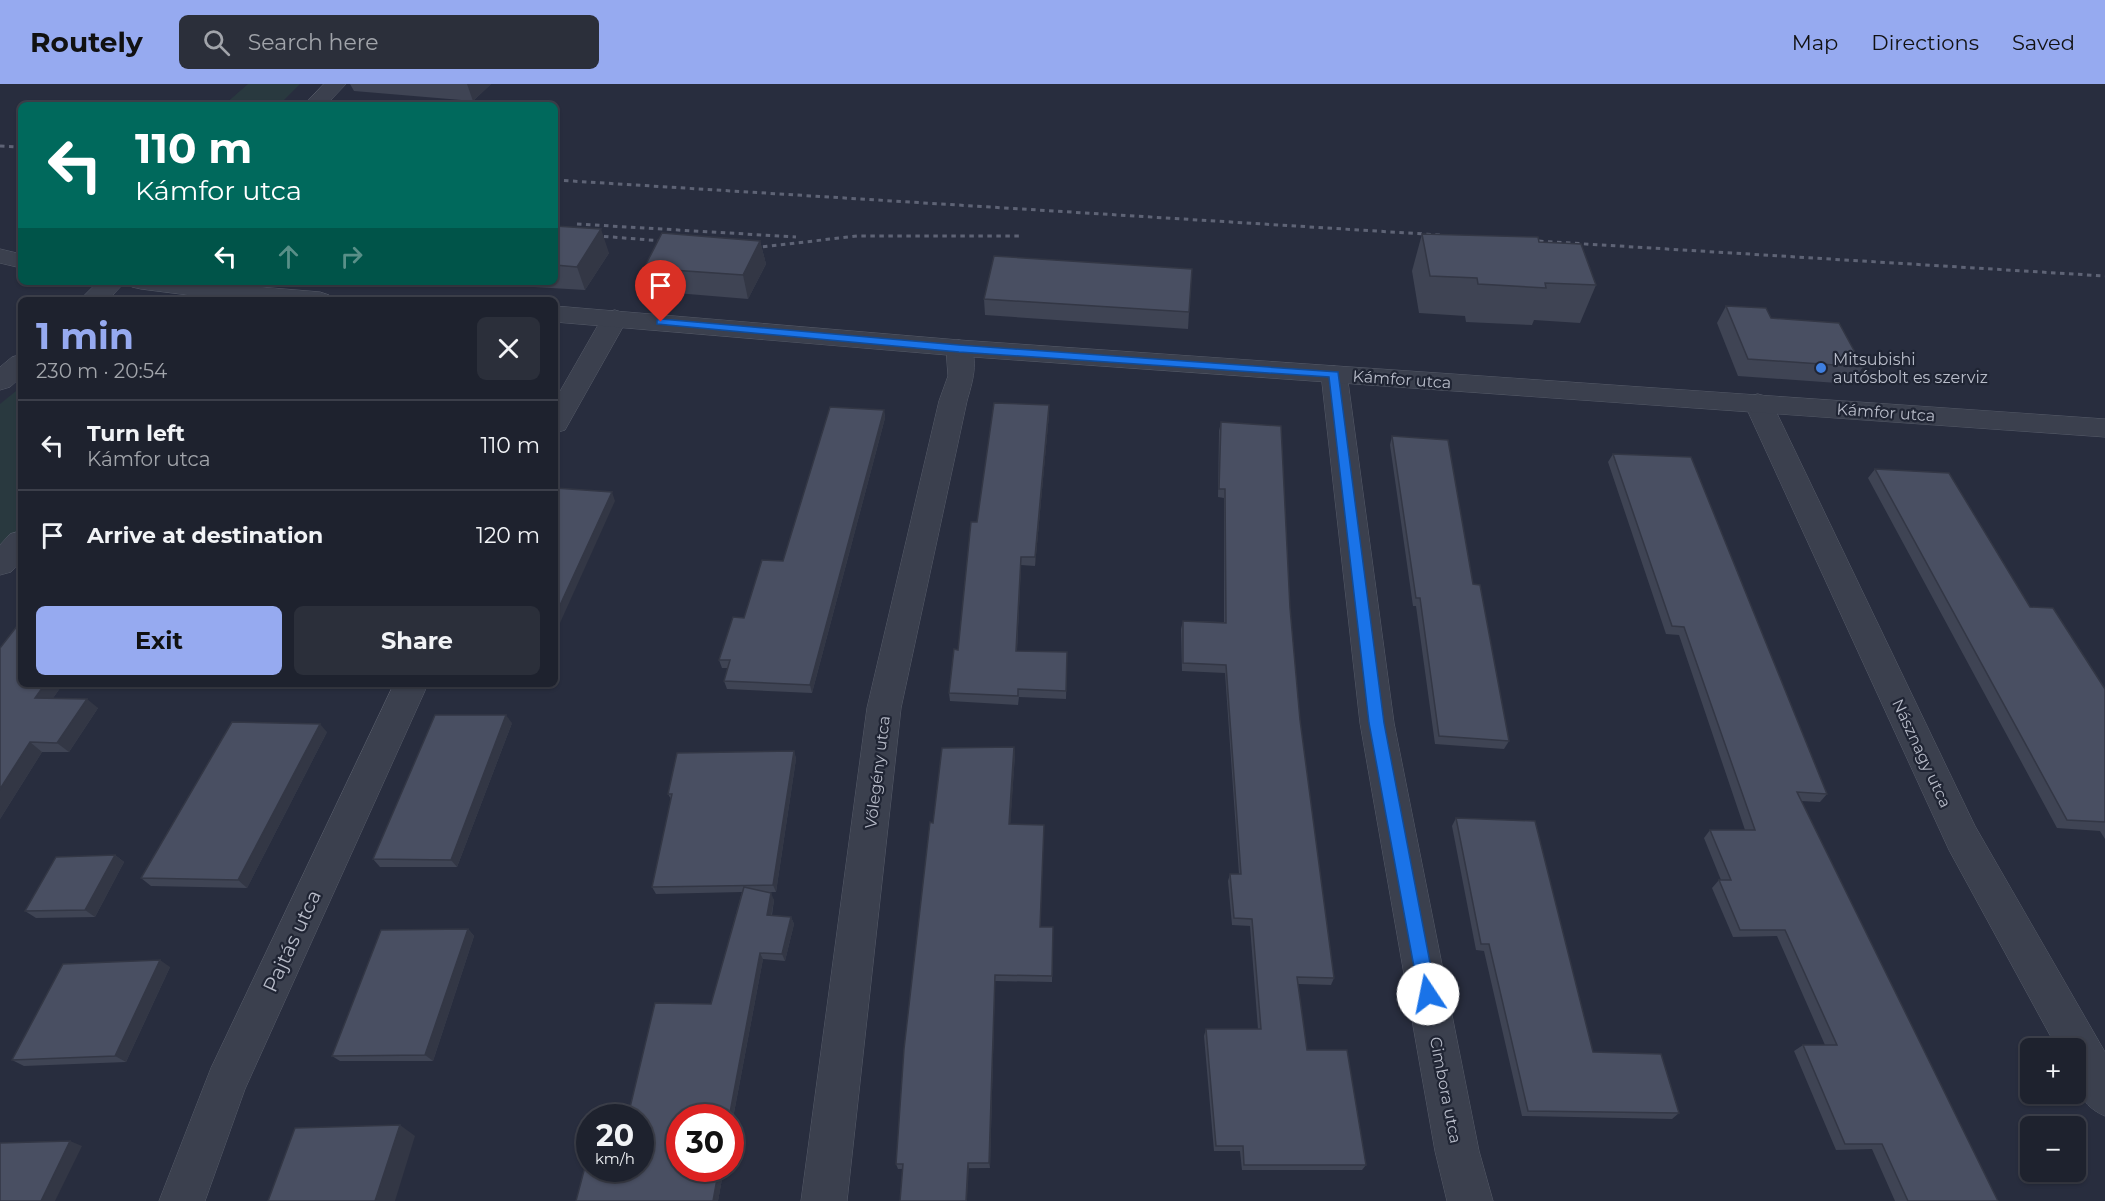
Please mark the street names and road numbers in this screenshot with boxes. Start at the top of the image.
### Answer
street label: Kámfor utca [1352,367,1452,392]
street label: Kámfor utca [1836,400,1936,425]
street label: Násznagy utca [1888,696,1955,811]
street label: Vőlegény utca [861,714,894,830]
street label: Pajtás utca [258,886,326,996]
street label: Cimbora utca [1426,1035,1465,1145]

